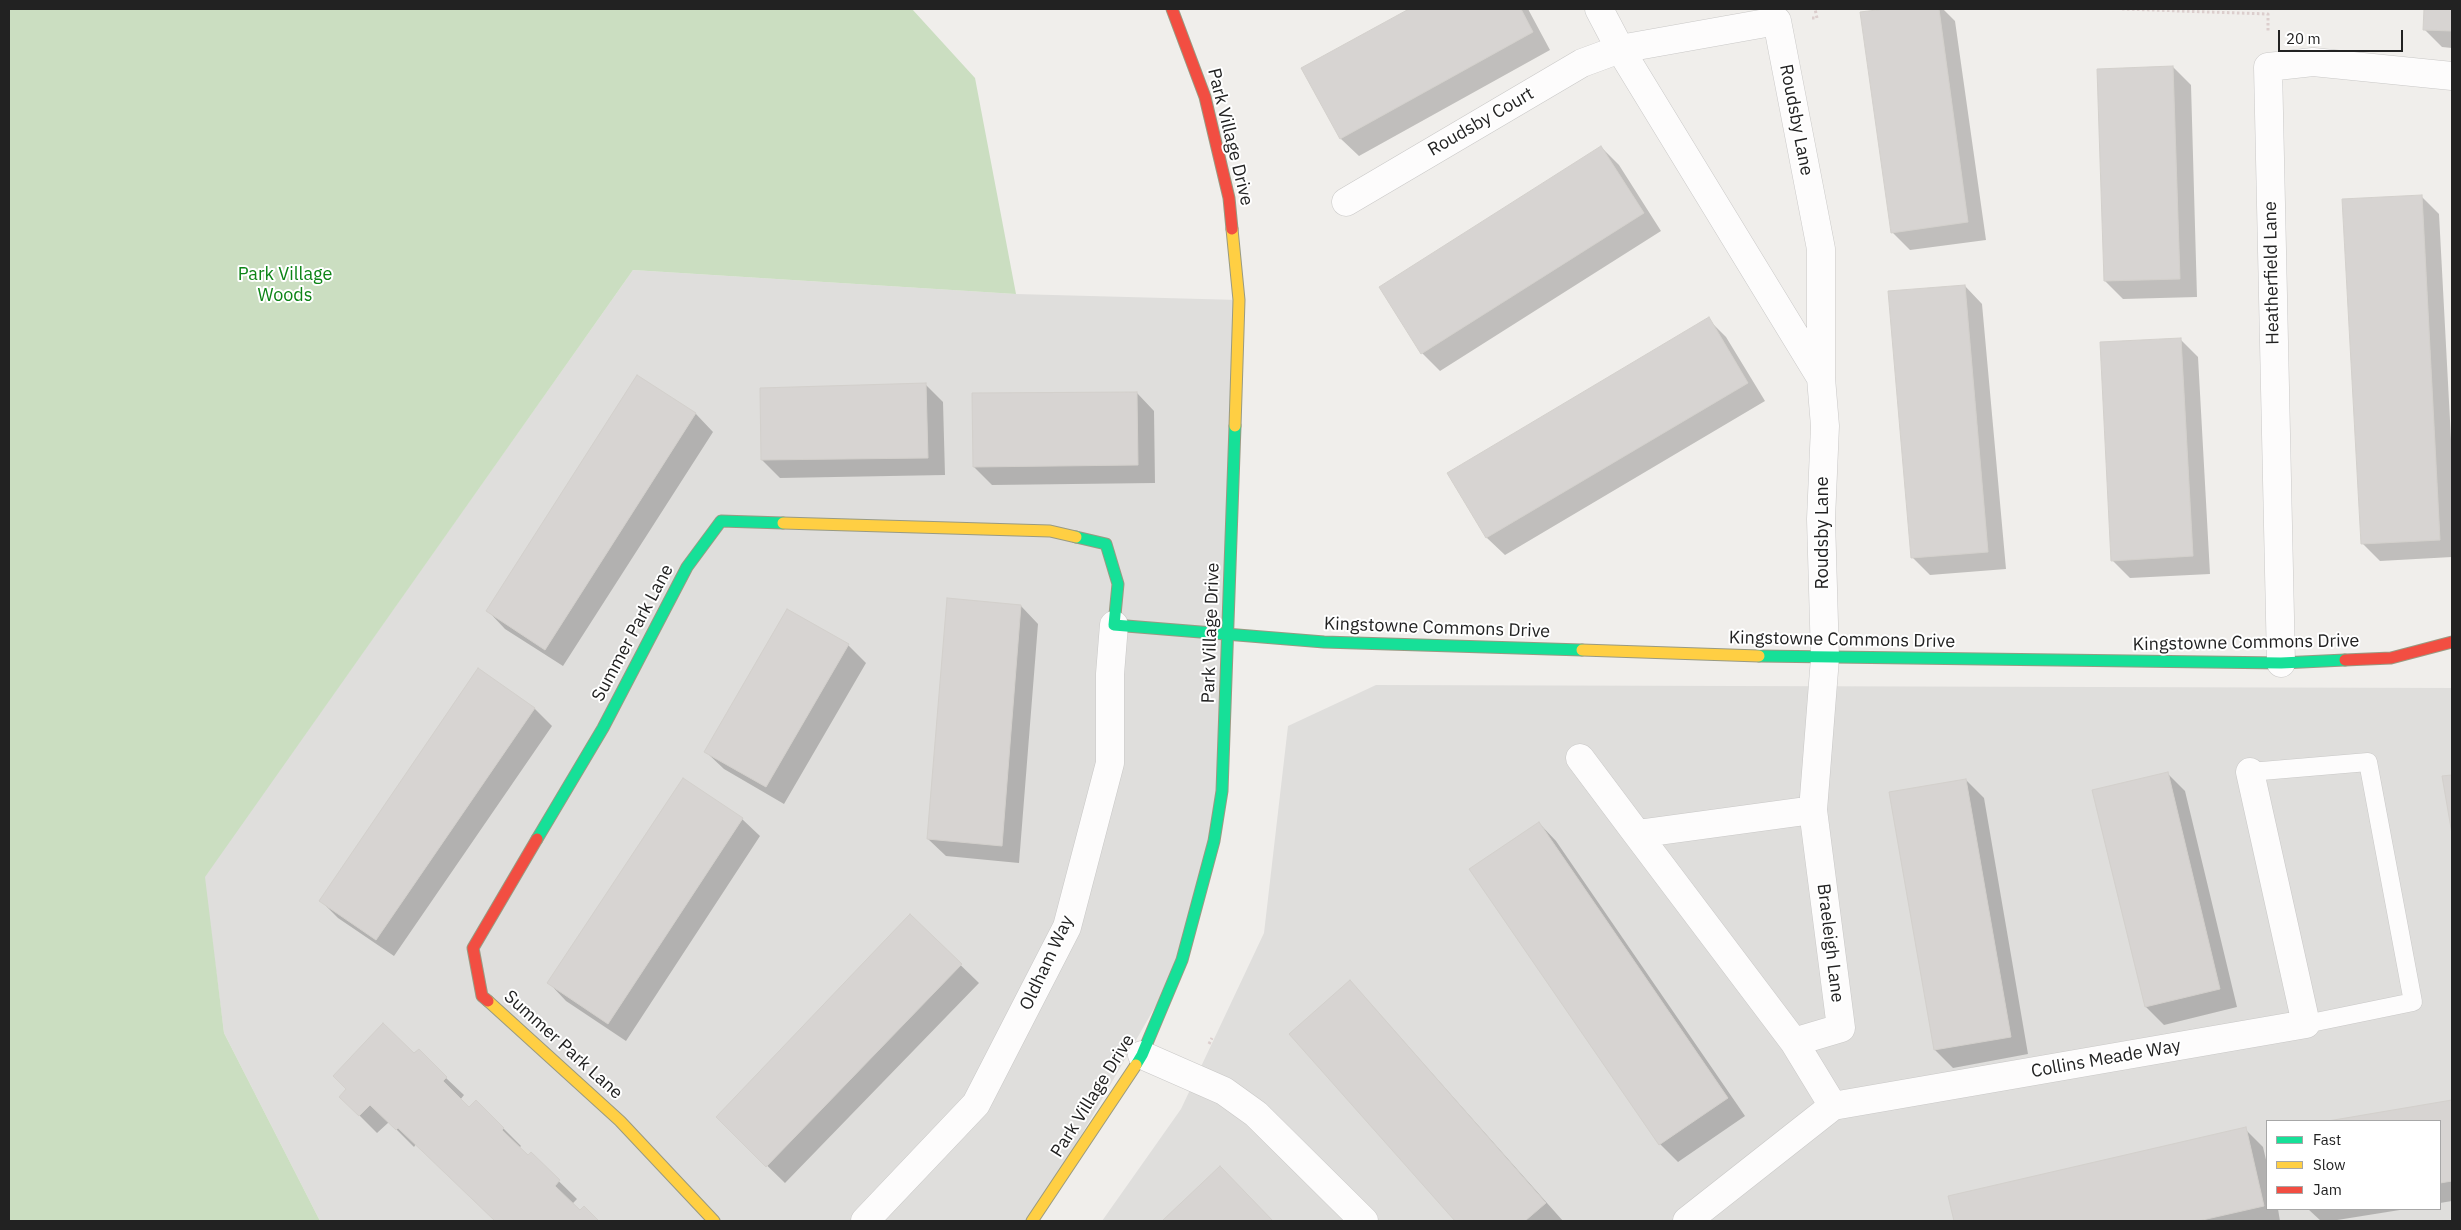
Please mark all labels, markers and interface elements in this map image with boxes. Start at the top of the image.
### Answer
scale bar [2281,20,2406,52]
text: 20 m [2286,29,2321,48]
street label: Roudsby Lane [1775,62,1817,178]
street label: Park Village Drive [1202,66,1258,208]
street label: Roudsby Court [1424,83,1538,161]
street label: Heatherfield Lane [2260,201,2284,345]
park label: Park Village Woods [238,264,332,306]
street label: Roudsby Lane [1812,476,1834,590]
street label: Summer Park Lane [588,561,678,705]
street label: Park Village Drive [1198,562,1224,704]
street label: Kingstowne Commons Drive [1323,613,1551,643]
street label: Kingstowne Commons Drive [1729,627,1955,653]
street label: Kingstowne Commons Drive [2133,630,2359,656]
street label: Braeleigh Lane [1812,882,1848,1004]
street label: Oldham Way [1016,912,1078,1014]
street label: Summer Park Lane [499,986,627,1104]
street label: Park Village Drive [1047,1031,1139,1161]
street label: Collins Meade Way [2029,1035,2183,1083]
legend [2266,1120,2441,1210]
text: Fast [2313,1130,2341,1149]
text: Slow [2313,1155,2346,1174]
text: Jam [2313,1180,2342,1199]

